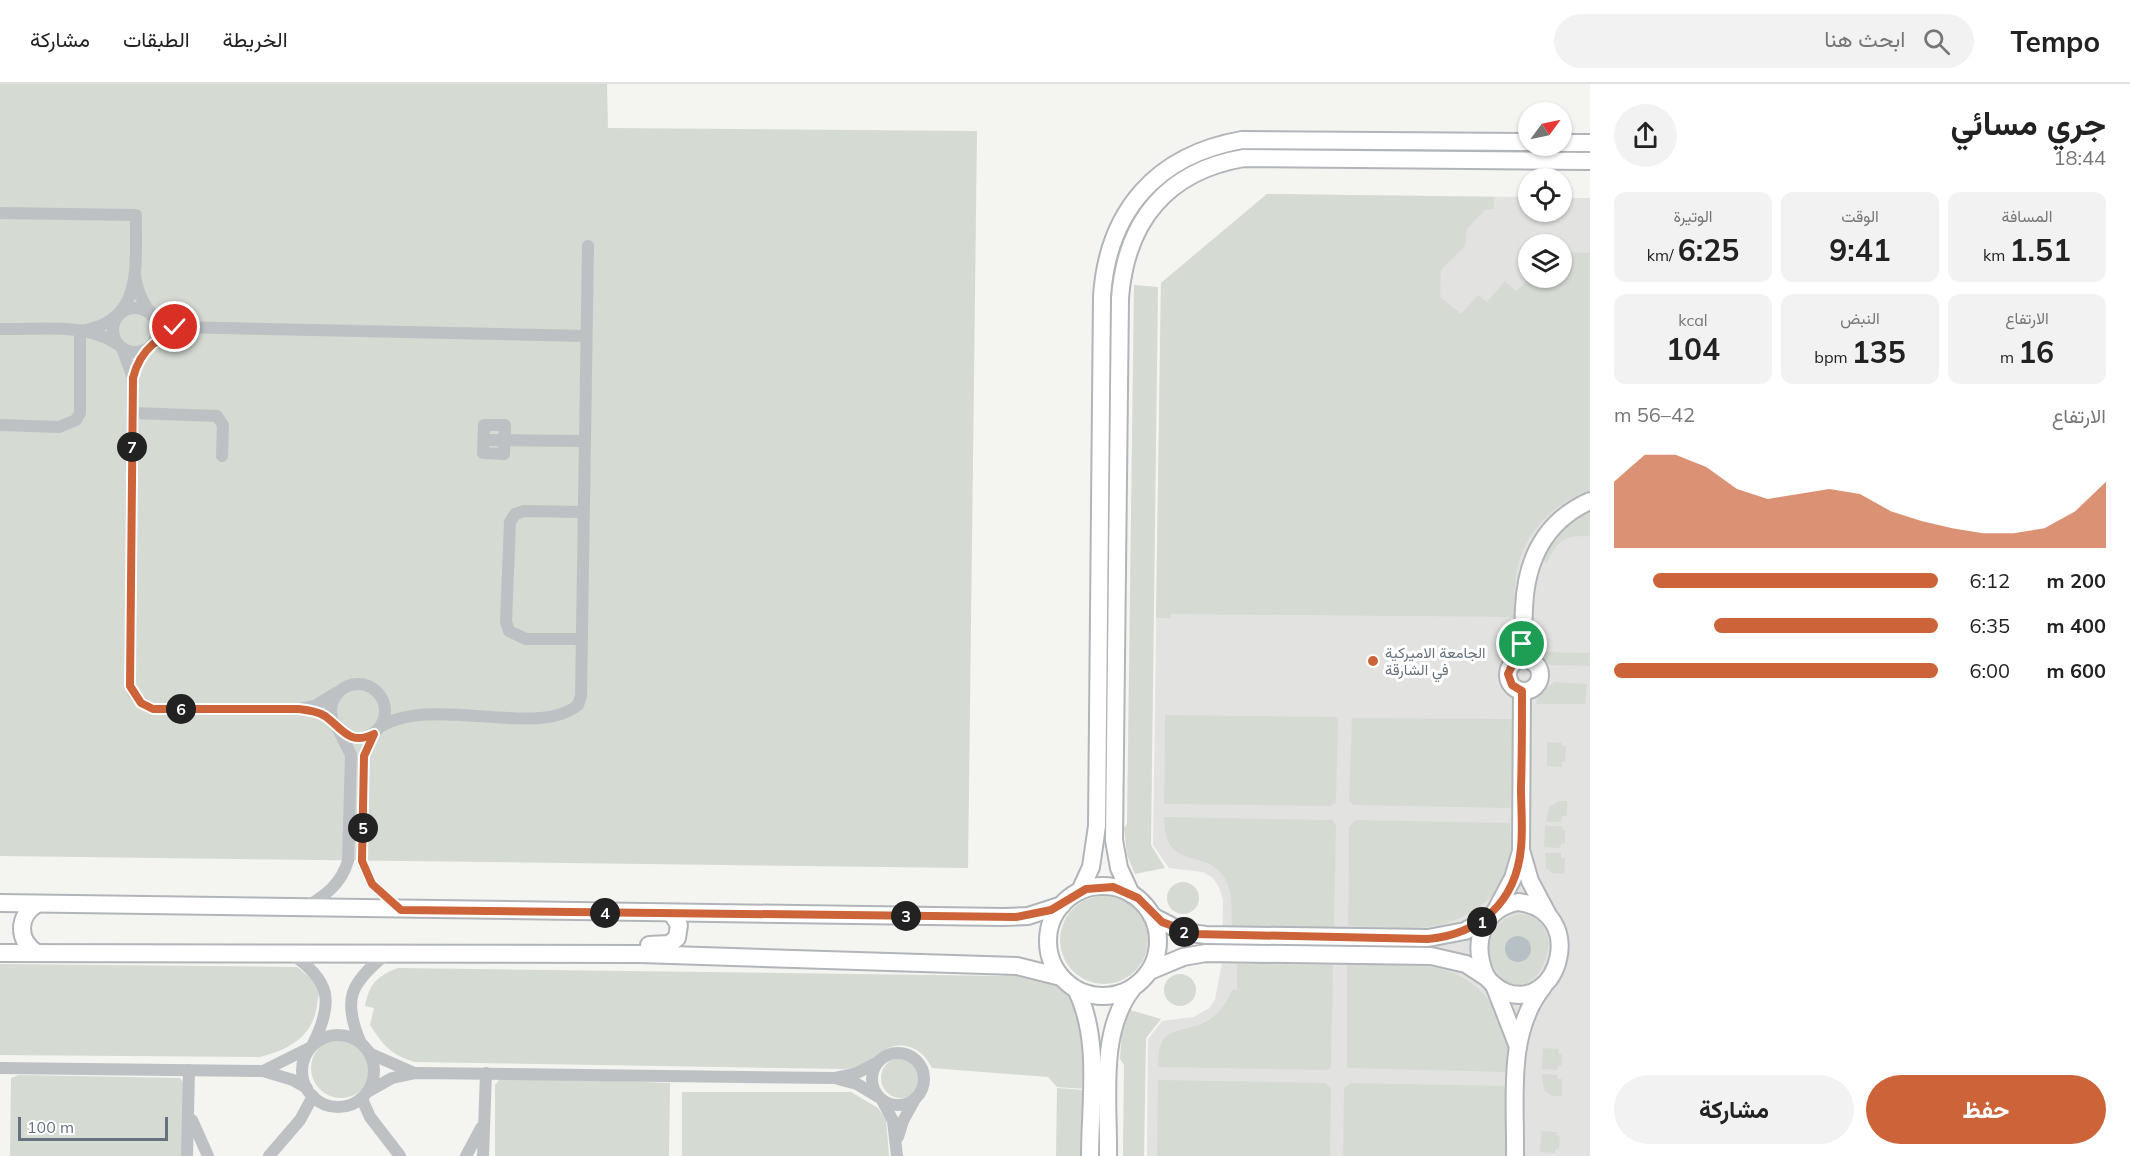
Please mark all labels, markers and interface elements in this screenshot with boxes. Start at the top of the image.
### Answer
search box [1554,14,1974,68]
text: Tempo [2010,24,2100,59]
text: ابحث هنا [1824,25,1905,53]
icon: search [1920,25,1953,58]
text: مشاركة [30,26,90,52]
text: الطبقات [123,26,190,52]
text: الخريطة [223,26,288,52]
north arrow [1518,102,1572,156]
map controls [1518,102,1572,288]
text: جري مسائي [1951,102,2106,143]
button: share [1614,104,1677,167]
text: 18:44 [2053,145,2106,170]
button: locate [1518,168,1572,222]
text: الوتيرة [1673,206,1713,226]
text: الوقت [1841,206,1879,226]
text: المسافة [2002,206,2052,226]
text: 6:25 [1678,231,1739,269]
text: 9:41 [1829,231,1891,269]
text: 1.51 [2010,231,2071,269]
button: layers [1518,234,1572,288]
text: /km [1647,245,1678,265]
text: km [1983,245,2010,265]
pin [149,301,200,352]
text: النبض [1840,308,1880,328]
text: الارتفاع [2005,308,2049,328]
icon: check [158,310,191,343]
text: kcal [1678,310,1708,330]
text: 104 [1666,330,1720,368]
text: 135 [1852,333,1906,371]
text: 16 [2018,333,2054,371]
text: bpm [1814,347,1852,367]
text: m [2000,347,2018,367]
text: 42–56 m [1614,402,1695,427]
text: الارتفاع [2052,403,2106,428]
pin: 7 [117,432,147,462]
text: 7 [127,437,137,457]
text: 6:12 [1969,568,2010,593]
text: 200 m [2047,568,2106,593]
text: 6:35 [1969,613,2010,638]
text: 400 m [2047,613,2106,638]
pin [1496,618,1547,669]
icon: arrive [1505,627,1538,660]
place label: الجامعة الاميركية في الشارقة [1385,643,1485,683]
marker: الجامعة الاميركية في الشارقة [1366,654,1380,668]
text: 6:00 [1969,658,2010,683]
text: 600 m [2047,658,2106,683]
pin: 6 [166,694,196,724]
text: 6 [176,699,186,719]
pin: 5 [348,813,378,843]
text: 5 [358,818,368,838]
pin: 4 [590,898,620,928]
pin: 3 [891,901,921,931]
text: 4 [600,903,610,923]
text: 3 [901,906,911,926]
pin: 1 [1467,907,1497,937]
text: 1 [1477,912,1487,932]
pin: 2 [1169,917,1199,947]
text: 2 [1179,922,1189,942]
button: مشاركة [1614,1075,1854,1144]
button: حفظ [1866,1075,2106,1144]
scale bar [18,1114,168,1142]
text: 100 m [27,1117,74,1137]

